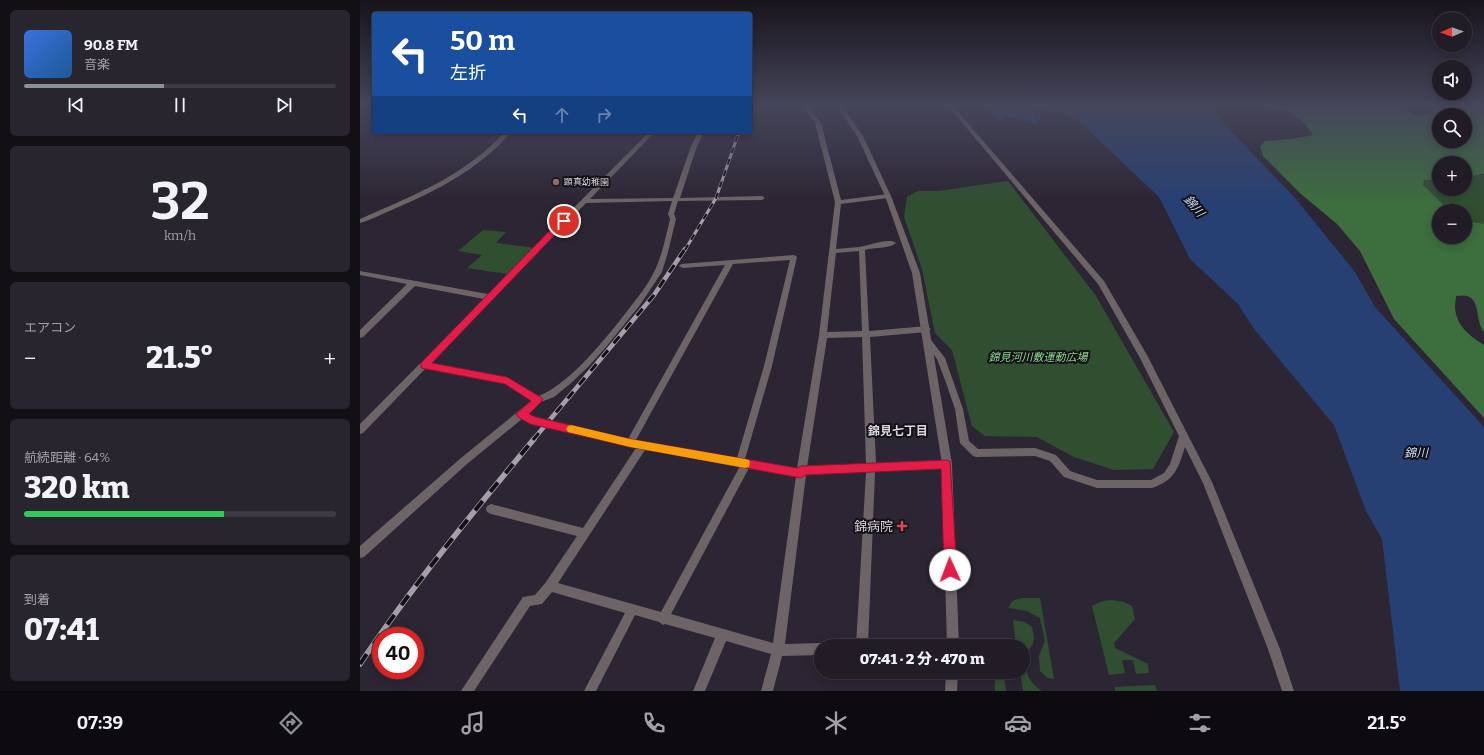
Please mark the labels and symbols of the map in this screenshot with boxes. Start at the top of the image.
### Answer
north arrow [1432,12,1472,52]
marker: 顕真幼稚園 [551,177,561,187]
place label: 顕真幼稚園 [564,177,609,187]
water label: 錦川 [1181,192,1208,221]
pin [547,204,581,238]
park label: 錦見河川敷運動広場 [989,351,1089,364]
district label: 錦見七丁目 [867,424,928,438]
water label: 錦川 [1404,446,1430,460]
place label: 錦病院 [854,519,893,534]
marker: 錦病院 [896,520,908,532]
position arrow [929,549,971,591]
speed limit sign: 40 [372,627,424,679]

